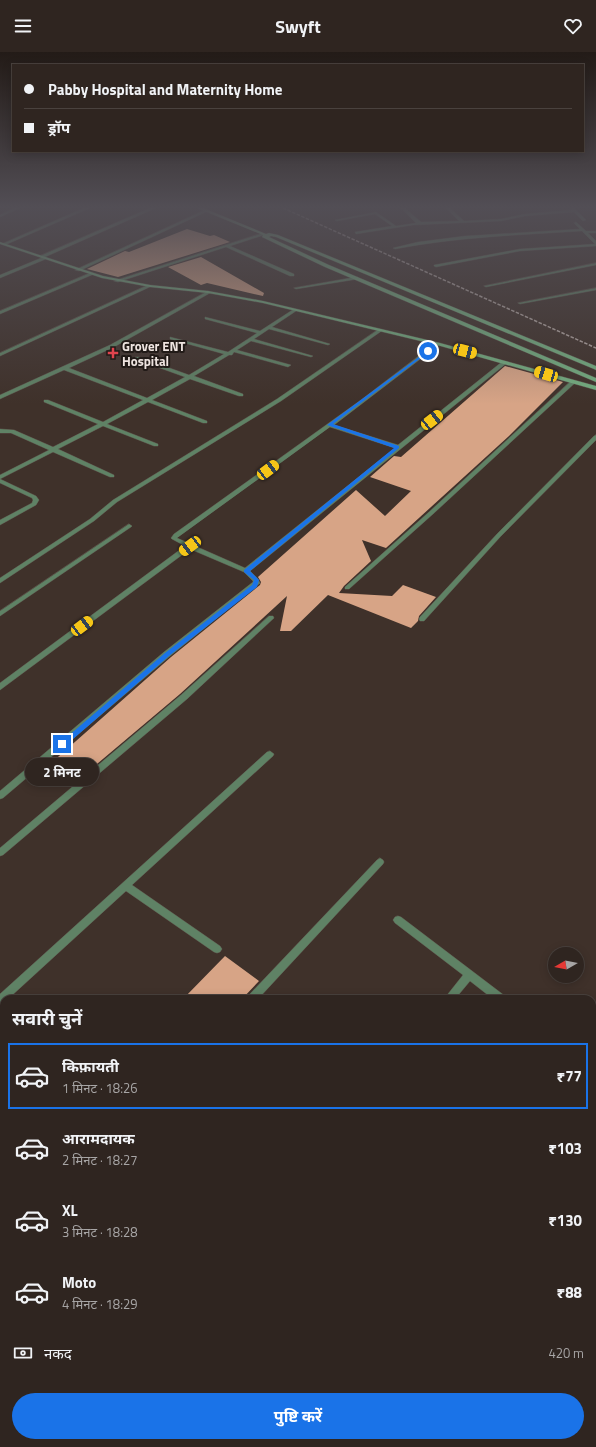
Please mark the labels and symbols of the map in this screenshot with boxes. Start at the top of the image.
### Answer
place label: Grover ENT Hospital [122,336,186,371]
route start [419,342,437,360]
car [452,342,478,360]
marker: Grover ENT Hospital [107,347,119,359]
car [533,365,559,383]
car [419,408,445,432]
car [255,458,281,482]
car [177,534,203,558]
car [69,614,95,638]
route end [53,735,71,753]
callout: 2 मिनट [25,758,99,786]
north arrow [548,947,584,983]

